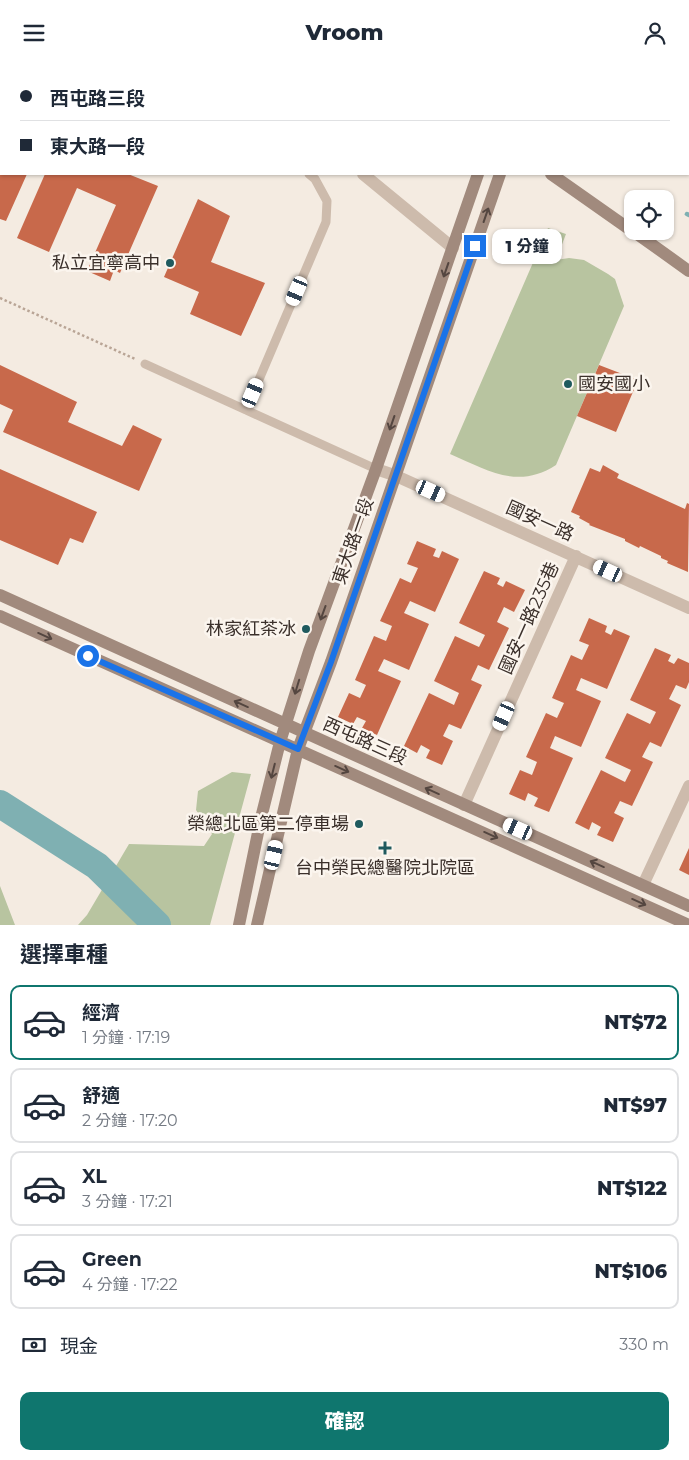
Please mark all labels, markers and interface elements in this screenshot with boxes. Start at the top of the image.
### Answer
icon: menu [20,19,48,47]
text: Vroom [306,19,383,46]
icon: person [641,19,669,47]
text: 西屯路三段 [50,87,145,110]
text: 東大路一段 [50,135,145,158]
map controls [624,190,674,240]
button: locate [624,190,674,240]
one-way arrow [482,207,491,223]
callout: 1 分鐘 [492,229,562,263]
route end [464,235,486,257]
text: 1 分鐘 [505,237,549,256]
place label: 私立宜寧高中 [52,252,160,274]
marker: 私立宜寧高中 [164,257,176,269]
one-way arrow [440,261,450,277]
car [284,274,309,308]
place label: 國安國小 [578,373,650,395]
car [240,376,265,410]
marker: 國安國小 [562,378,574,390]
one-way arrow [387,415,396,430]
car [414,478,447,504]
street label: 東大路一段 [328,495,378,587]
street label: 國安一路 [503,496,577,546]
car [591,558,624,584]
street label: 國安一路235巷 [494,559,564,677]
one-way arrow [318,605,327,620]
place label: 林家紅茶冰 [206,618,296,640]
marker: 林家紅茶冰 [300,623,312,635]
one-way arrow [37,632,52,642]
route start [77,645,99,667]
one-way arrow [292,679,301,695]
one-way arrow [234,698,249,708]
car [491,699,516,733]
street label: 西屯路三段 [319,713,411,769]
one-way arrow [268,762,277,778]
one-way arrow [334,765,349,774]
one-way arrow [425,785,440,795]
place label: 榮總北區第二停車場 [187,813,349,835]
car [501,816,534,842]
marker: 榮總北區第二停車場 [353,818,365,830]
one-way arrow [483,831,498,841]
car [263,839,284,871]
marker: 台中榮民總醫院北院區 [378,841,392,855]
place label: 台中榮民總醫院北院區 [295,857,475,879]
one-way arrow [590,859,605,869]
one-way arrow [631,898,646,907]
text: 選擇車種 [20,941,108,968]
icon: car [22,1000,67,1045]
text: 經濟 [82,1001,120,1024]
text: NT$72 [604,1011,667,1034]
text: 1 分鐘 · 17:19 [82,1028,170,1047]
icon: car [22,1083,67,1128]
text: 舒適 [82,1084,120,1107]
text: NT$97 [603,1094,667,1117]
text: 2 分鐘 · 17:20 [82,1111,178,1130]
text: XL [82,1165,107,1188]
icon: car [22,1166,67,1211]
text: NT$122 [597,1177,667,1200]
text: 3 分鐘 · 17:21 [82,1192,173,1211]
text: Green [82,1248,142,1271]
icon: car [22,1249,67,1294]
text: NT$106 [595,1260,667,1283]
text: 4 分鐘 · 17:22 [82,1275,178,1294]
icon: cash [20,1331,48,1359]
text: 現金 [60,1335,98,1358]
text: 330 m [619,1335,669,1354]
button: 確認 [20,1392,669,1450]

